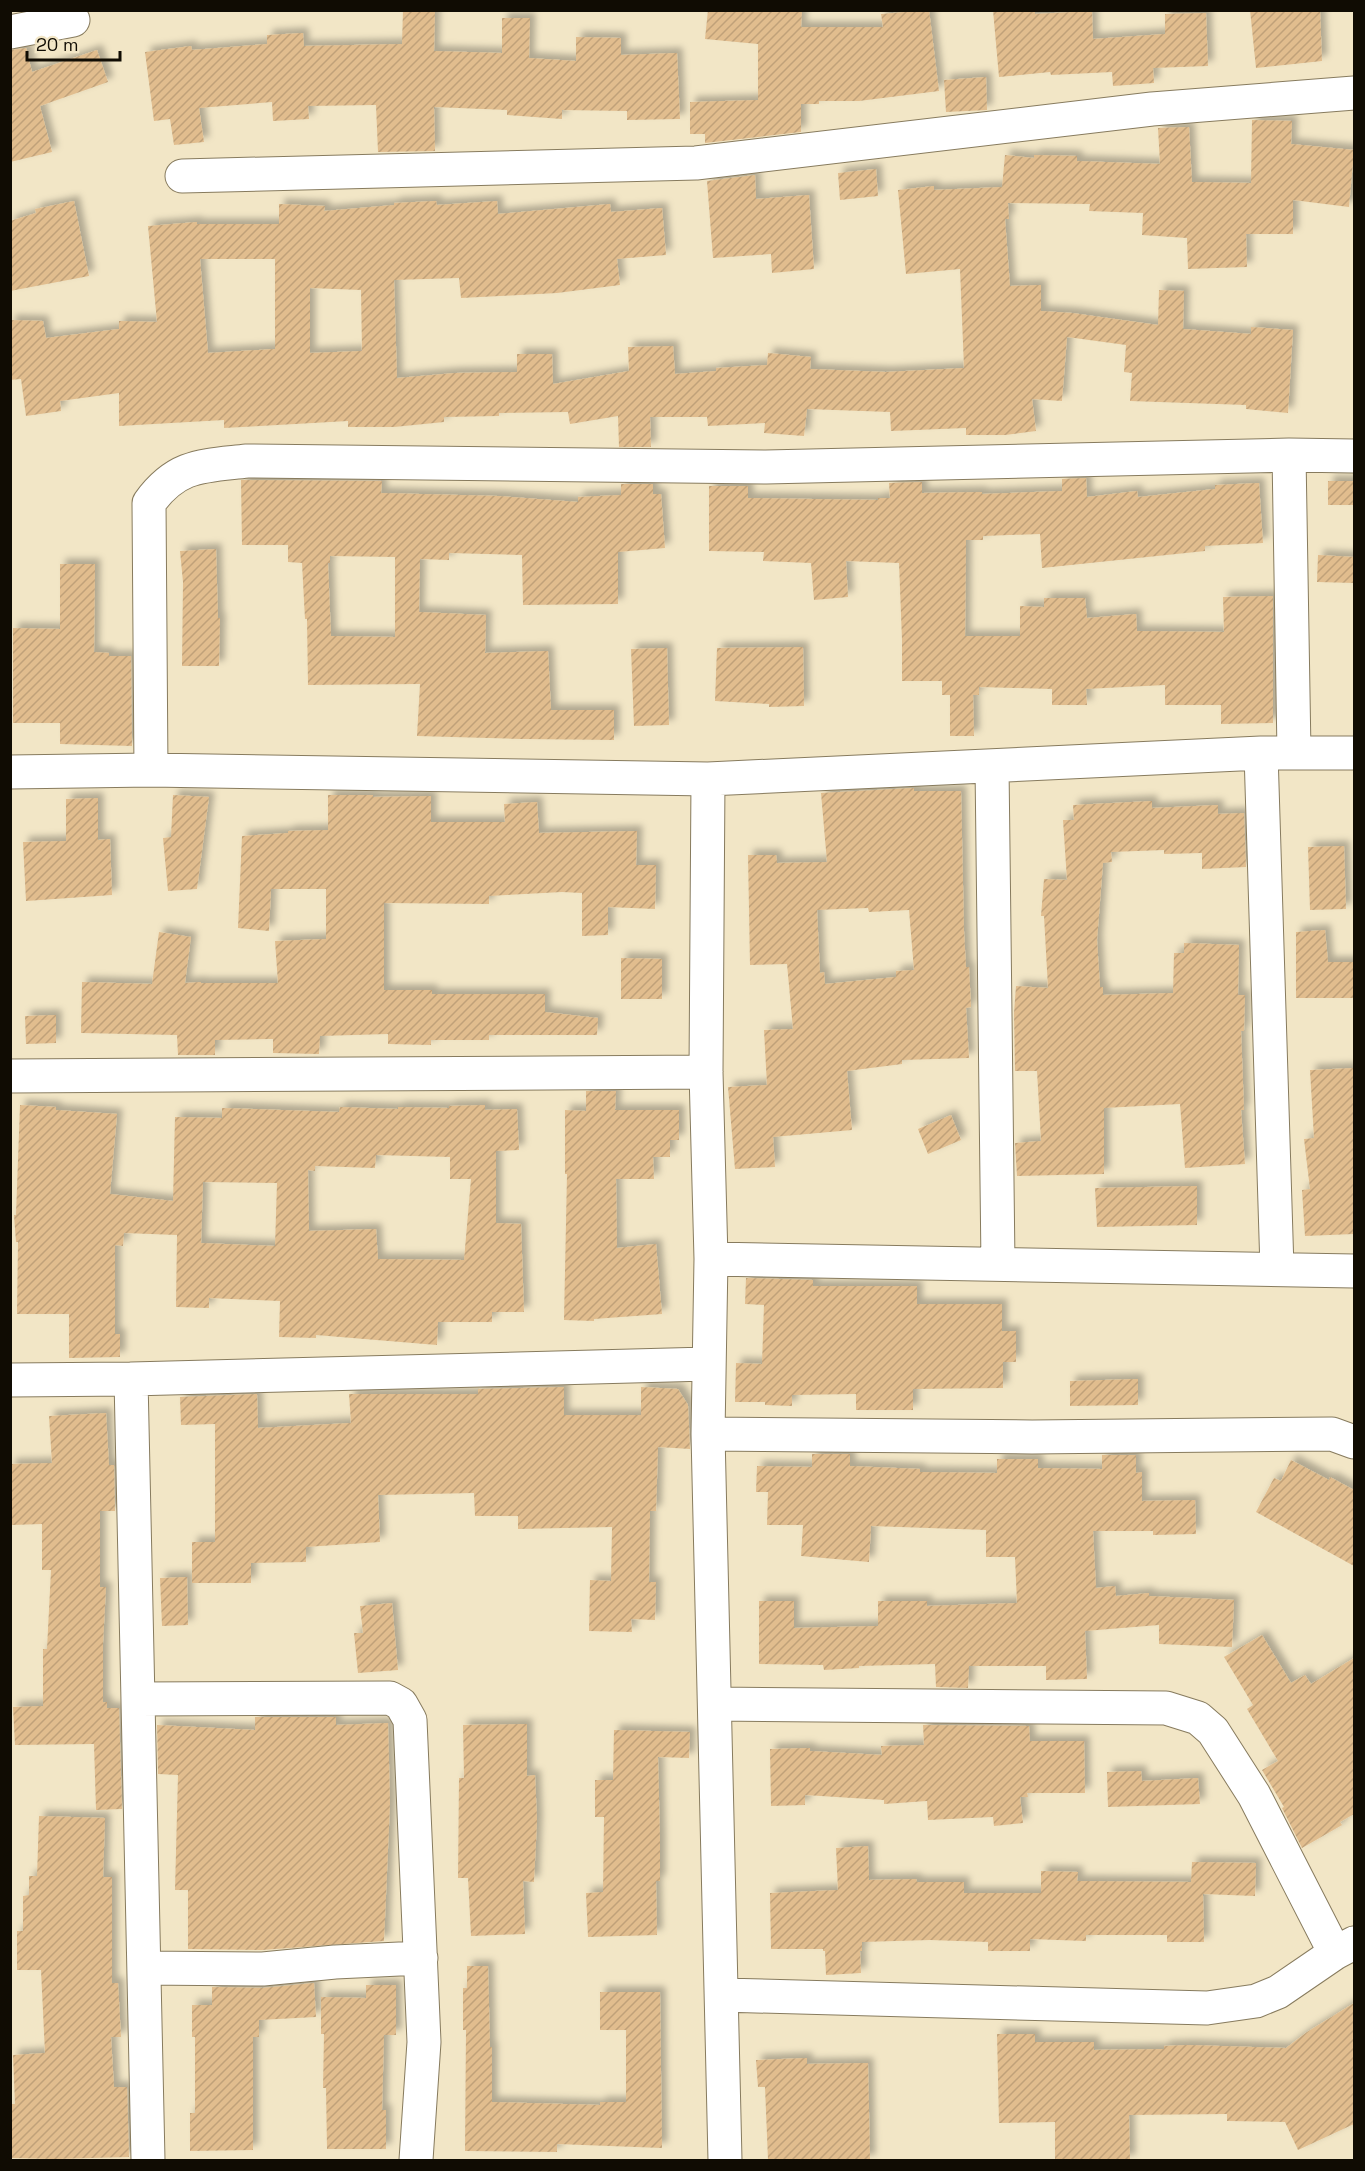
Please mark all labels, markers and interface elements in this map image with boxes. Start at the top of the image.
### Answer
scale bar [27,24,120,62]
text: 20 m [36,33,79,56]

